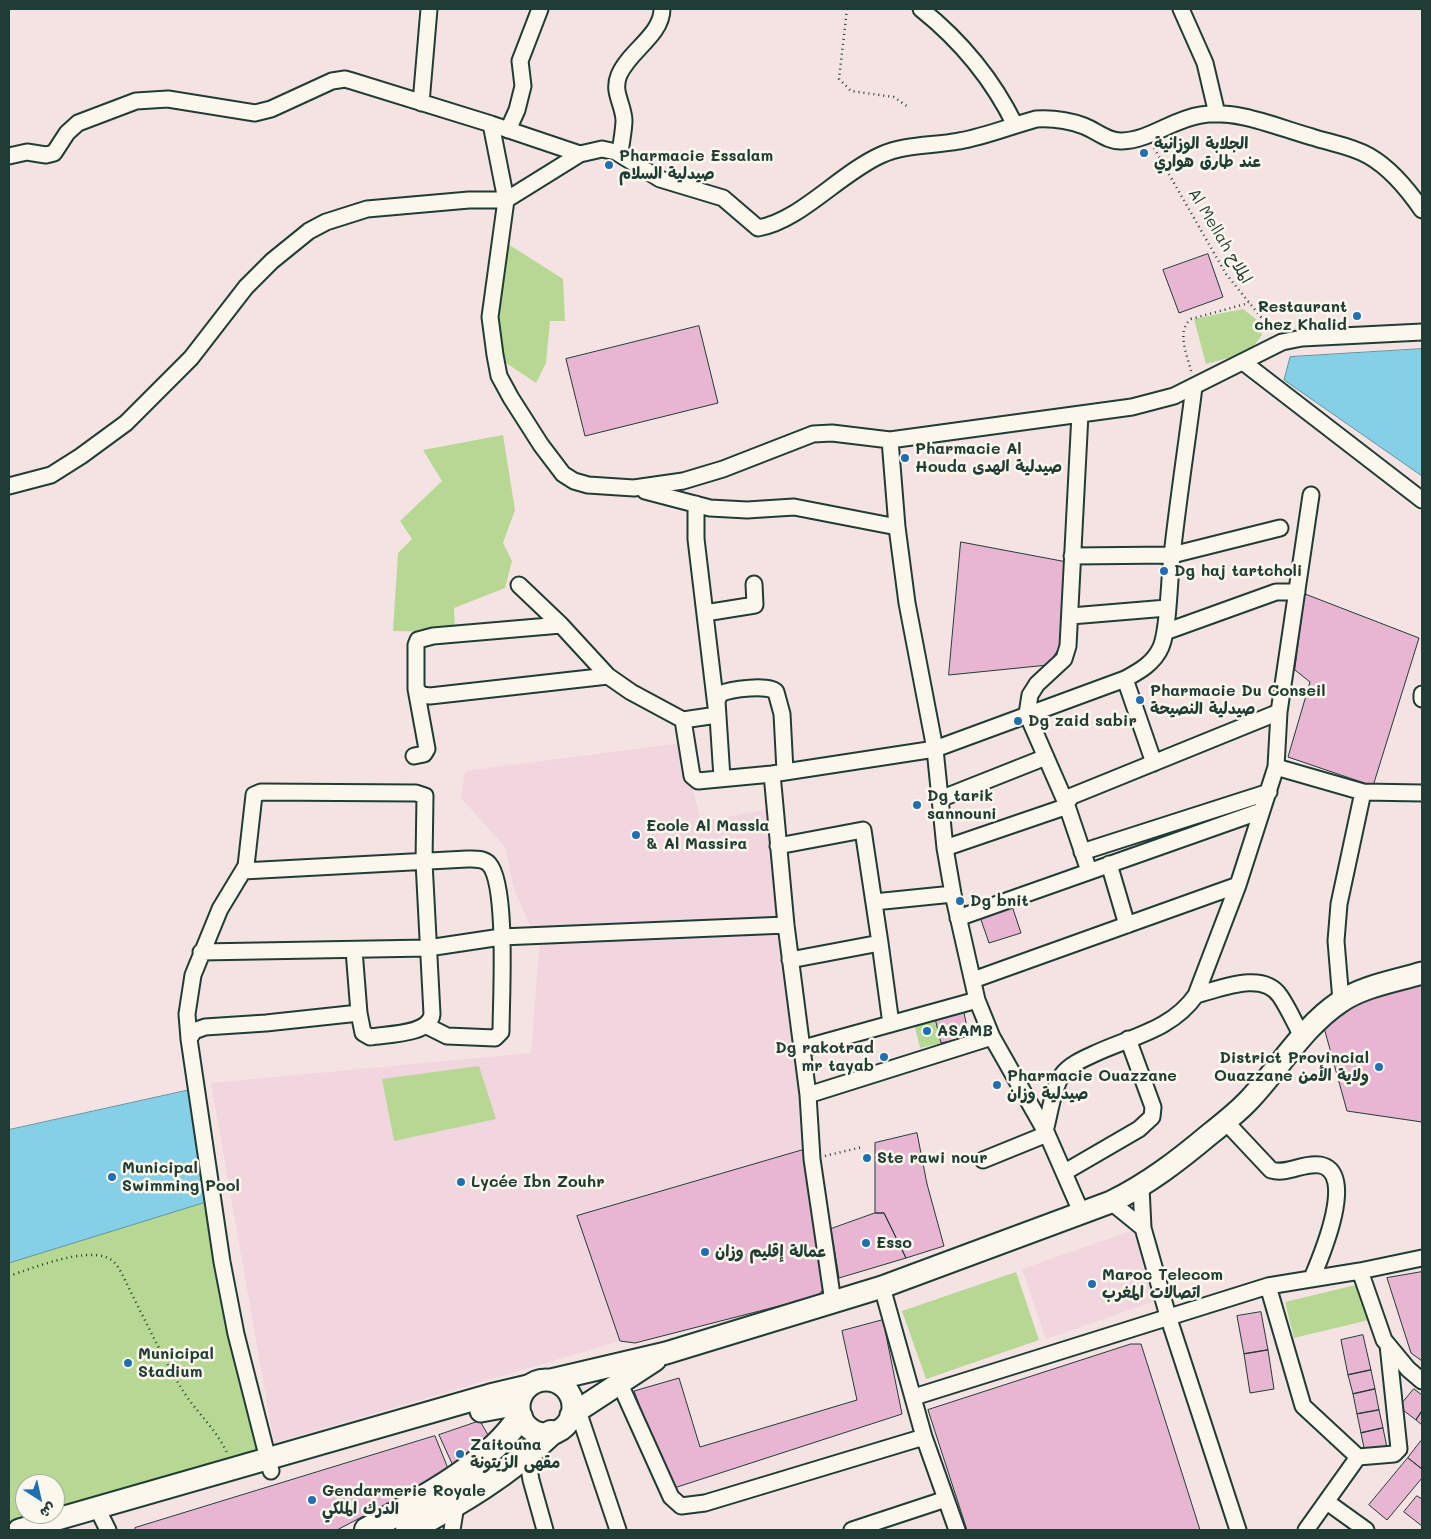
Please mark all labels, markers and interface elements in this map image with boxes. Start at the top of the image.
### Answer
place label: الجلابة الوزانية عند طارق هواري [1154,134,1261,172]
place label: Pharmacie Essalam صيدلية السلام [619,146,773,184]
marker: الجلابة الوزانية عند طارق هواري [1138,147,1150,159]
marker: Pharmacie Essalam صيدلية السلام [603,159,615,171]
street label: Al Mellah الملاح [1184,185,1256,287]
place label: Restaurant chez Khalid [1254,297,1347,335]
marker: Restaurant chez Khalid [1351,310,1363,322]
place label: Pharmacie Al Houda صيدلية الهدى [915,439,1062,477]
marker: Pharmacie Al Houda صيدلية الهدى [899,452,911,464]
place label: Dg haj tartcholi [1174,561,1302,581]
marker: Dg haj tartcholi [1158,565,1170,577]
place label: Pharmacie Du Conseil صيدلية النصيحة [1150,681,1326,719]
marker: Pharmacie Du Conseil صيدلية النصيحة [1134,694,1146,706]
place label: Dg zaid sabir [1028,711,1137,731]
marker: Dg zaid sabir [1012,715,1024,727]
place label: Dg tarik sannouni [927,786,997,824]
marker: Dg tarik sannouni [911,799,923,811]
place label: Ecole Al Massla & Al Massira [646,816,769,854]
marker: Ecole Al Massla & Al Massira [630,829,642,841]
place label: Dg bnit [970,891,1029,911]
marker: Dg bnit [954,895,966,907]
place label: ASAMB [937,1021,993,1041]
marker: ASAMB [921,1025,933,1037]
place label: Dg rakotrad mr tayab [775,1038,874,1076]
place label: District Provincial Ouazzane ولاية الأمن [1214,1048,1369,1086]
marker: Dg rakotrad mr tayab [878,1051,890,1063]
marker: District Provincial Ouazzane ولاية الأمن [1373,1061,1385,1073]
place label: Pharmacie Ouazzane صيدلية وزان [1007,1066,1177,1104]
marker: Pharmacie Ouazzane صيدلية وزان [991,1079,1003,1091]
place label: Ste rawi nour [877,1148,987,1168]
marker: Ste rawi nour [861,1152,873,1164]
place label: Municipal Swimming Pool [122,1158,240,1196]
marker: Municipal Swimming Pool [106,1171,118,1183]
place label: Lycée Ibn Zouhr [471,1172,605,1192]
marker: Lycée Ibn Zouhr [455,1176,467,1188]
place label: Esso [876,1233,912,1253]
marker: Esso [860,1237,872,1249]
place label: عمالة إقليم وزان [715,1242,827,1262]
marker: عمالة إقليم وزان [699,1246,711,1258]
place label: Maroc Telecom اتصالات المغرب [1102,1265,1223,1303]
marker: Maroc Telecom اتصالات المغرب [1086,1278,1098,1290]
place label: Municipal Stadium [138,1344,214,1382]
marker: Municipal Stadium [122,1357,134,1369]
place label: Zaitouna مقهى الزيتونة [470,1435,560,1473]
marker: Zaitouna مقهى الزيتونة [454,1448,466,1460]
north arrow [15,1474,65,1524]
place label: Gendarmerie Royale الدرك الملكي [322,1481,486,1519]
marker: Gendarmerie Royale الدرك الملكي [306,1494,318,1506]
text: ش [37,1499,60,1523]

